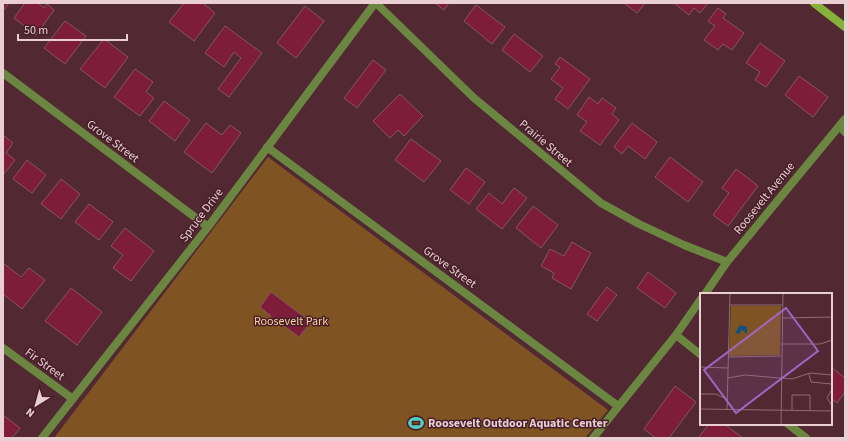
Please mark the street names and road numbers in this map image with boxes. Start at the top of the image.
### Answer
street label: Grove Street [83,116,143,167]
street label: Prairie Street [515,116,576,171]
street label: Roosevelt Avenue [730,158,799,238]
street label: Spruce Drive [176,185,227,246]
street label: Grove Street [420,242,480,292]
street label: Fir Street [21,344,68,385]

